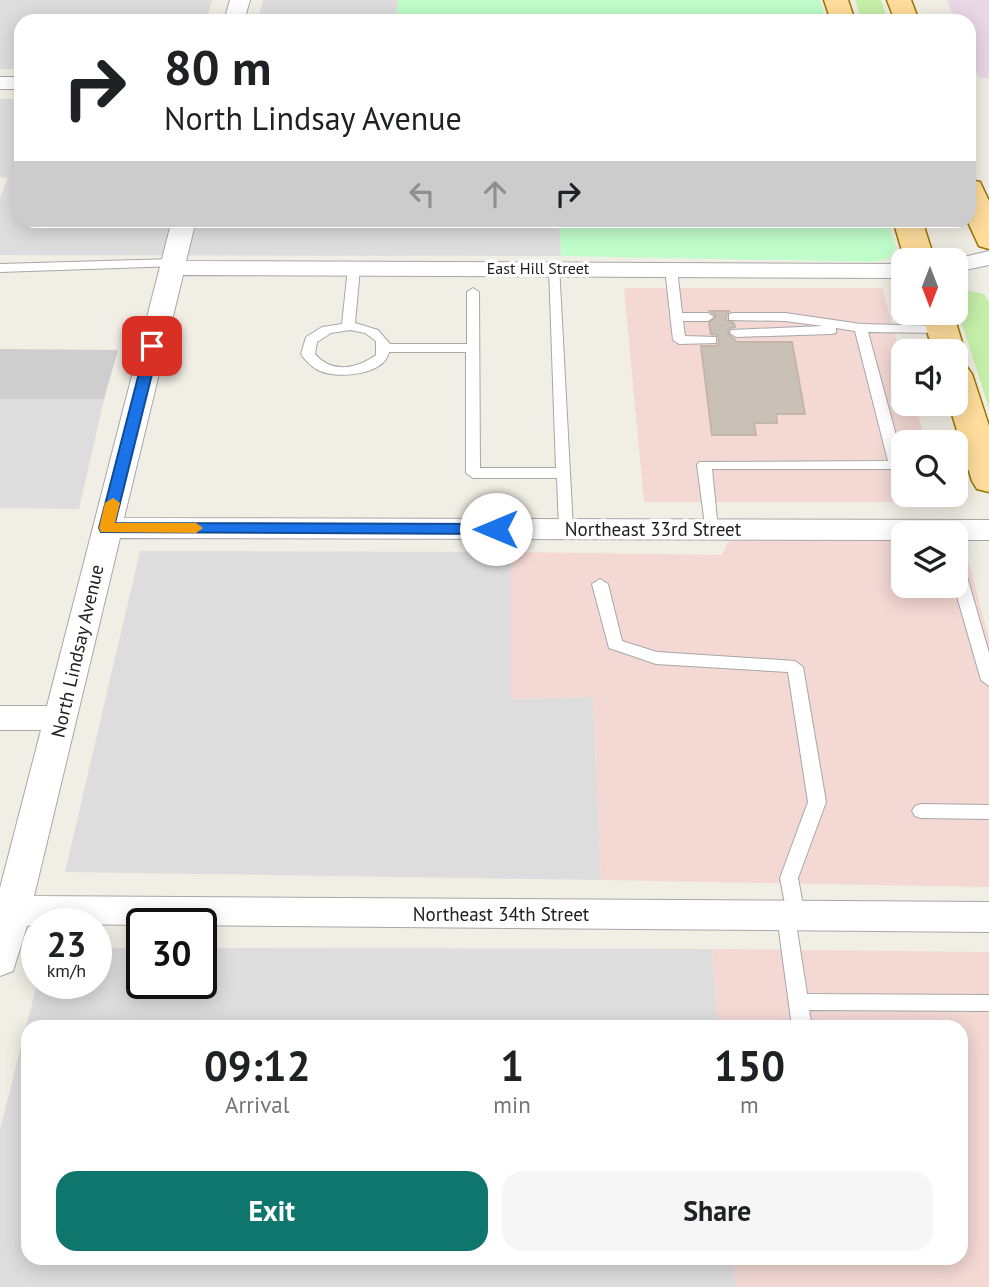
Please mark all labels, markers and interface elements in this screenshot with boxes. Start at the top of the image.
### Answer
text: 80 m [164,35,271,99]
icon: right [49,42,140,133]
text: North Lindsay Avenue [164,97,462,139]
icon: left [403,175,441,213]
icon: ahead [476,175,514,213]
icon: right [549,175,587,213]
north arrow [891,248,968,326]
map controls [891,248,968,598]
street label: East Hill Street [487,258,590,278]
pin [122,316,182,376]
icon: arrive [133,327,171,365]
button: sound [891,339,968,416]
button: search [891,430,968,507]
position arrow [459,492,533,566]
street label: Northeast 33rd Street [565,517,742,541]
button: layers [891,521,968,598]
street label: North Lindsay Avenue [45,562,109,740]
street label: Northeast 34th Street [413,902,590,926]
speed limit sign: 30 [126,908,217,999]
text: 23 [47,921,86,967]
text: km/h [47,959,86,982]
text: 09:12 [204,1038,310,1093]
text: 1 [500,1038,524,1093]
text: 150 [714,1038,785,1093]
text: Arrival [225,1090,289,1119]
text: min [493,1090,531,1119]
text: m [740,1090,759,1119]
button: Exit [56,1171,488,1251]
button: Share [502,1171,933,1251]

